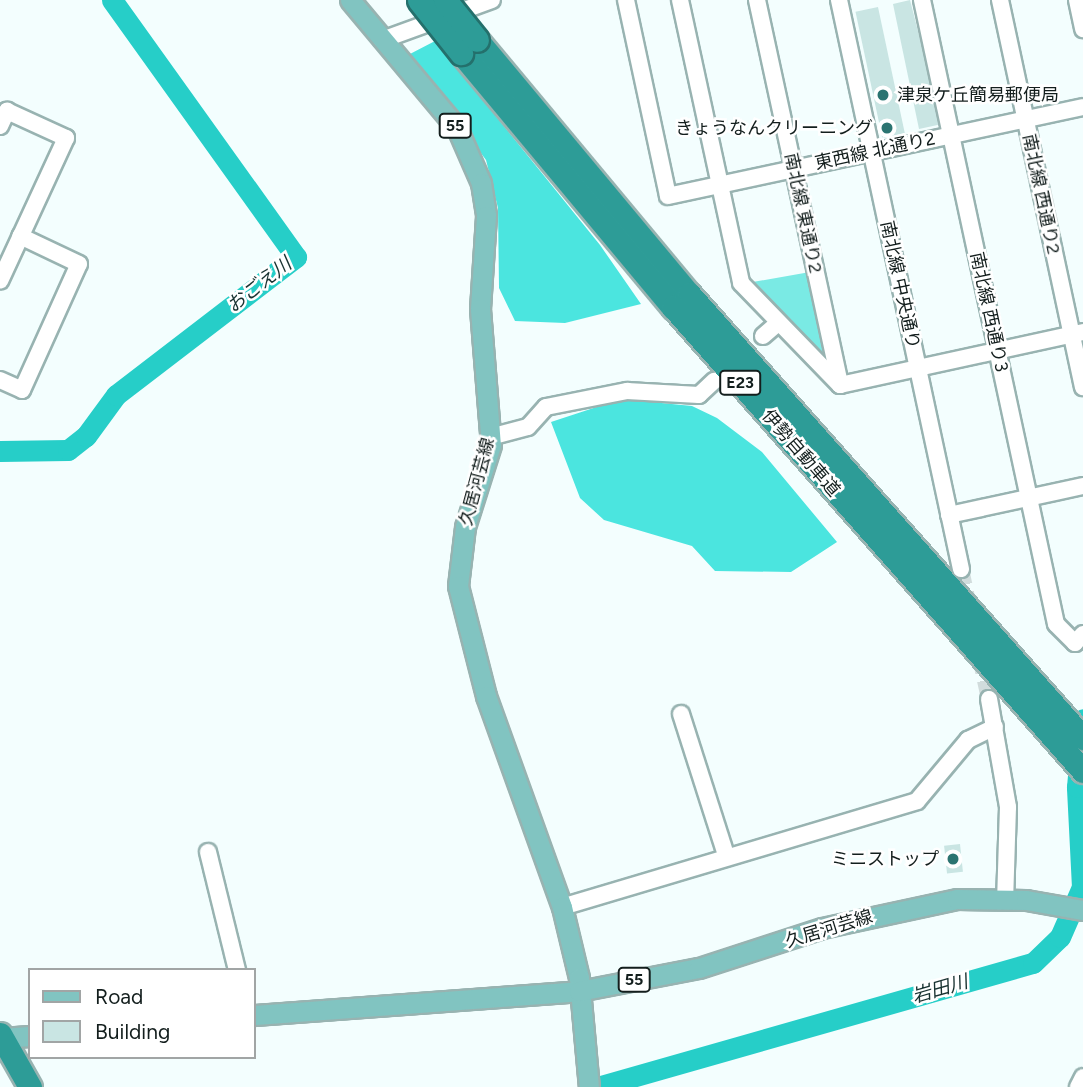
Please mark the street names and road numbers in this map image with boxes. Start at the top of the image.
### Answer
road number: 55 [438,114,472,138]
street label: 東西線 北通り2 [813,128,937,174]
street label: 南北線 西通り2 [1018,132,1064,256]
street label: 南北線 東通り2 [780,151,826,275]
street label: 南北線 中央通り [876,219,924,351]
street label: 南北線 西通り3 [966,250,1012,374]
road number: E23 [719,370,761,396]
street label: 伊勢自動車道 [757,405,845,501]
street label: 久居河芸線 [455,436,499,528]
street label: 久居河芸線 [783,906,875,952]
road number: 55 [616,968,652,992]

